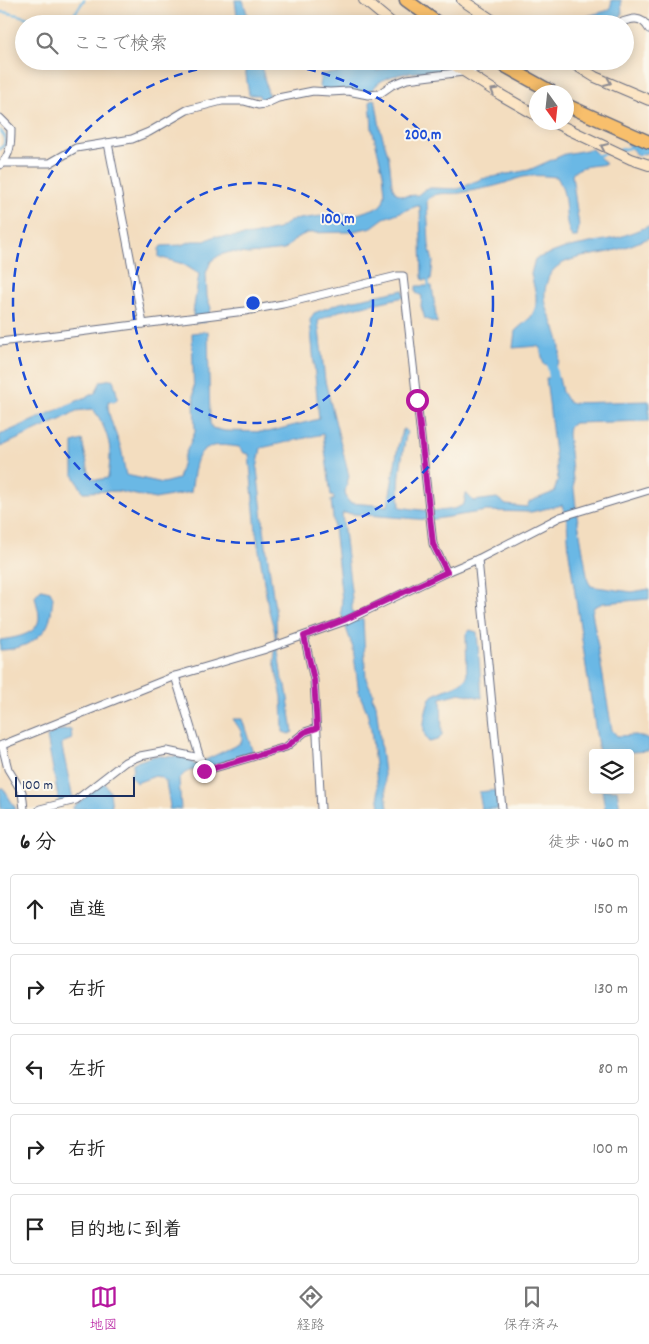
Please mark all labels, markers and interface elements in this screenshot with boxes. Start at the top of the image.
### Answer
search box [15,15,634,70]
icon: search [33,29,61,57]
text: ここで検索 [73,32,168,59]
one-way arrow [603,76,612,87]
north arrow [529,85,574,130]
one-way arrow [491,87,500,97]
text: 200 m [405,125,441,147]
one-way arrow [600,142,609,153]
text: 100 m [321,209,355,231]
centre of rings [244,294,262,312]
route start [406,389,429,412]
map controls [589,749,634,794]
button: layers [589,749,634,794]
route end [193,760,216,783]
scale bar [15,774,135,797]
text: 100 m [22,776,53,796]
text: 6 分 [20,829,56,859]
text: 徒歩 · 460 m [548,832,629,855]
icon: ahead [21,895,49,923]
text: 直進 [68,898,106,925]
text: 150 m [594,898,628,921]
icon: right [21,975,49,1003]
text: 右折 [68,978,106,1005]
text: 130 m [594,978,628,1001]
icon: left [21,1055,49,1083]
text: 左折 [68,1058,106,1085]
text: 80 m [598,1058,628,1081]
icon: right [21,1135,49,1163]
text: 右折 [68,1138,106,1165]
text: 100 m [592,1138,628,1161]
icon: arrive [21,1215,49,1243]
text: 目的地に到着 [68,1218,182,1245]
tab: 地図 [90,1283,118,1336]
tab: 経路 [297,1283,325,1336]
tab: 保存済み [504,1283,560,1336]

